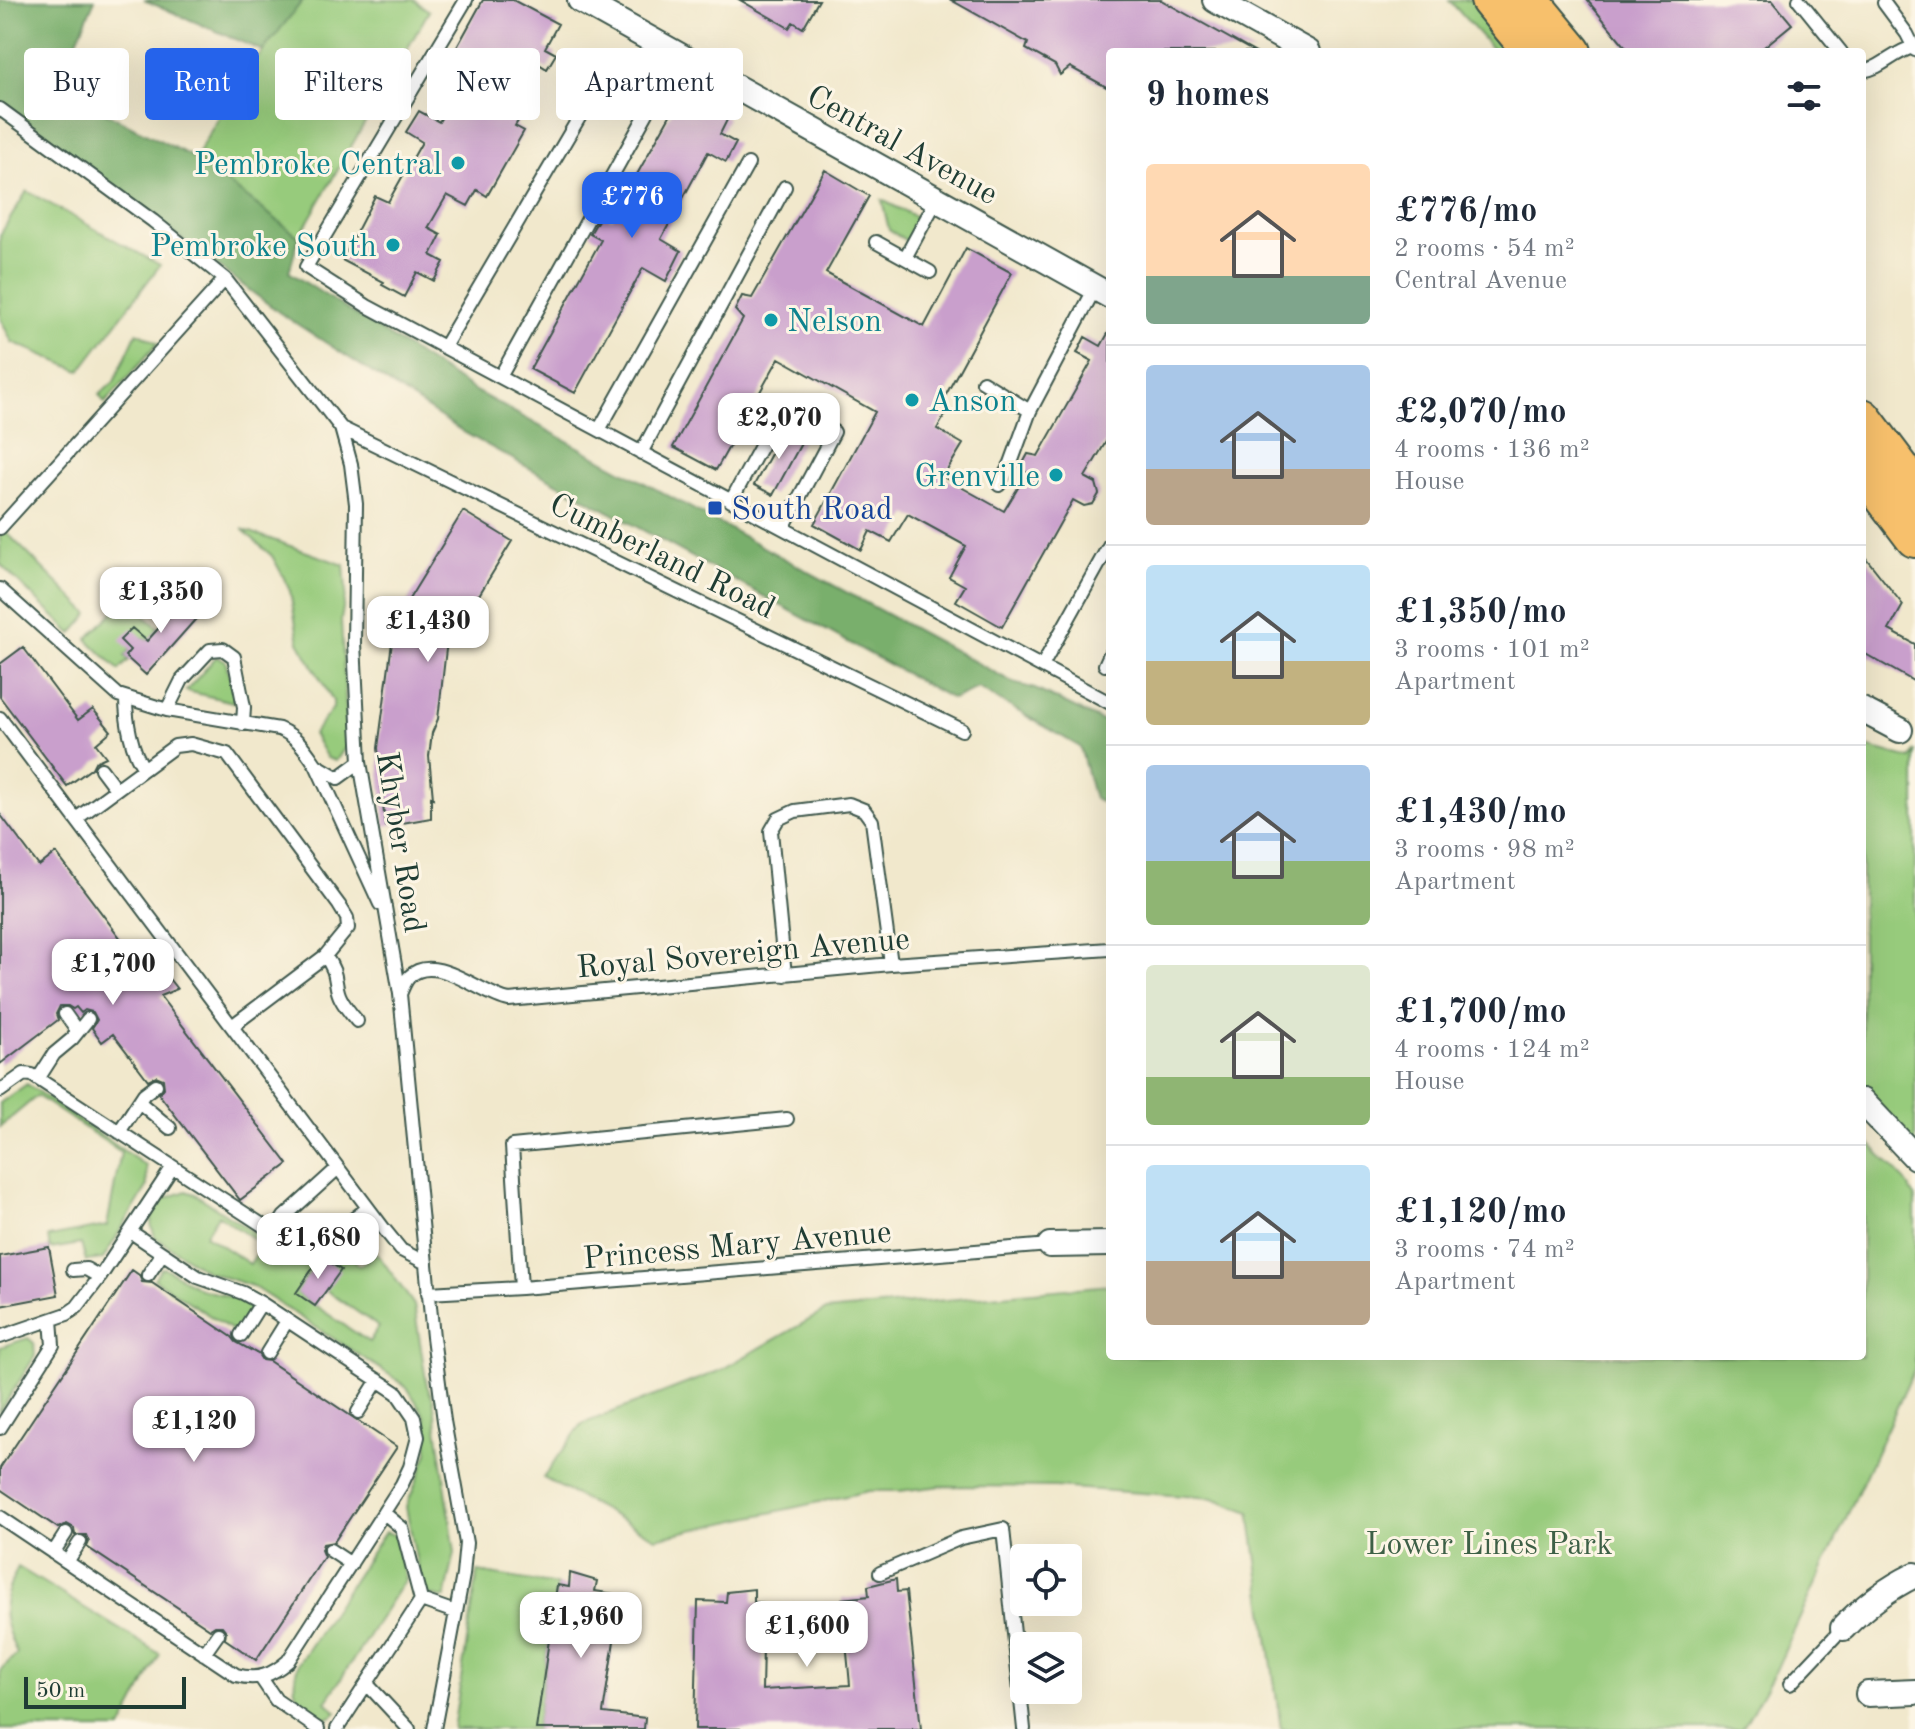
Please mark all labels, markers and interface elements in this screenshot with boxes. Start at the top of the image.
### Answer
chip: Buy [24,48,129,120]
chip: Rent [145,48,259,120]
chip: Filters [275,48,411,120]
chip: New [427,48,540,120]
chip: Apartment [556,48,743,120]
icon: filters [1782,74,1826,118]
text: 9 homes [1146,79,1269,113]
street label: Central Avenue [801,81,1002,212]
place label: Pembroke Central [194,150,442,182]
marker: Pembroke Central [449,154,467,172]
pin: £776 [585,172,679,240]
text: £776 [600,185,664,211]
text: £776/mo [1394,195,1537,229]
icon: home [1210,196,1306,292]
place label: Pembroke South [150,232,377,264]
marker: Pembroke South [384,236,402,254]
text: 2 rooms · 54 m² [1394,236,1575,262]
text: Central Avenue [1394,268,1567,294]
place label: Nelson [787,307,882,339]
marker: Nelson [762,311,780,329]
place label: Anson [928,387,1017,419]
marker: Anson [903,391,921,409]
pin: £2,070 [714,393,844,461]
text: £2,070/mo [1394,396,1567,430]
icon: home [1210,397,1306,493]
text: £2,070 [736,406,822,432]
text: 4 rooms · 136 m² [1394,437,1590,463]
place label: Grenville [914,462,1040,494]
marker: Grenville [1047,466,1065,484]
text: House [1394,469,1465,495]
street label: Cumberland Road [544,489,780,626]
place label: South Road [731,495,893,527]
marker: South Road [706,499,724,517]
pin: £1,350 [96,567,226,635]
text: £1,350 [118,580,204,606]
pin: £1,430 [363,596,493,664]
text: £1,350/mo [1394,596,1567,630]
icon: home [1210,597,1306,693]
text: £1,430 [385,609,471,635]
text: 3 rooms · 101 m² [1394,637,1590,663]
text: Apartment [1394,669,1516,695]
street label: Khyber Road [369,750,429,935]
text: £1,430/mo [1394,796,1567,830]
icon: home [1210,797,1306,893]
text: 3 rooms · 98 m² [1394,837,1575,863]
text: Apartment [1394,869,1516,895]
street label: Royal Sovereign Avenue [575,924,911,985]
pin: £1,700 [48,939,178,1007]
text: £1,700 [70,952,156,978]
text: £1,700/mo [1394,996,1567,1030]
icon: home [1210,997,1306,1093]
text: 4 rooms · 124 m² [1394,1037,1590,1063]
text: House [1394,1069,1465,1095]
text: £1,120/mo [1394,1196,1567,1230]
icon: home [1210,1197,1306,1293]
pin: £1,680 [253,1213,383,1281]
street label: Princess Mary Avenue [582,1218,893,1276]
text: £1,680 [275,1226,361,1252]
text: 3 rooms · 74 m² [1394,1237,1575,1263]
text: Apartment [1394,1269,1516,1295]
pin: £1,120 [129,1396,259,1464]
text: £1,120 [151,1409,237,1435]
park label: Lower Lines Park [1365,1530,1613,1562]
map controls [1010,1544,1082,1704]
button: locate [1010,1544,1082,1616]
pin: £1,960 [516,1592,646,1660]
pin: £1,600 [742,1601,872,1669]
text: £1,960 [538,1605,624,1631]
text: £1,600 [764,1614,850,1640]
button: layers [1010,1632,1082,1704]
scale bar [24,1673,186,1709]
text: 50 m [36,1680,85,1702]

